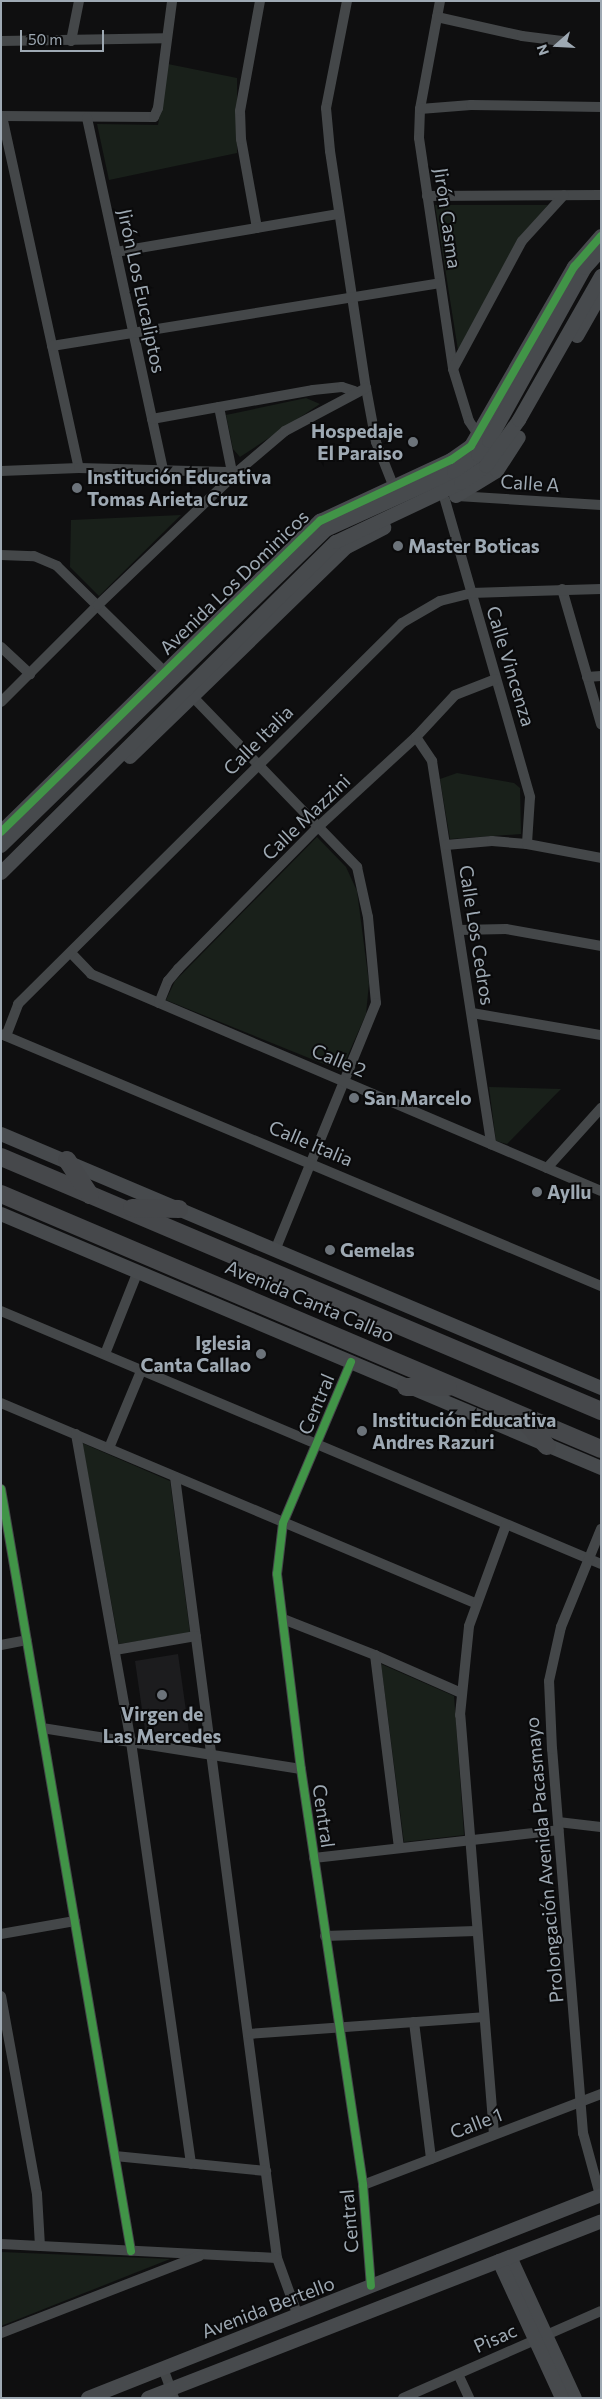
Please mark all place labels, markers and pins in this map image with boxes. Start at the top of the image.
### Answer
place label: Hospedaje El Paraiso [311,420,403,464]
marker: Hospedaje El Paraiso [407,436,419,448]
place label: Institución Educativa Tomas Arieta Cruz [87,466,271,510]
marker: Institución Educativa Tomas Arieta Cruz [71,482,83,494]
place label: Master Boticas [408,535,540,557]
marker: Master Boticas [392,540,404,552]
place label: San Marcelo [364,1087,471,1109]
marker: San Marcelo [348,1092,360,1104]
place label: Ayllu [547,1181,591,1203]
marker: Ayllu [531,1186,543,1198]
place label: Gemelas [340,1239,414,1261]
marker: Gemelas [324,1244,336,1256]
place label: Iglesia Canta Callao [141,1332,251,1376]
marker: Iglesia Canta Callao [255,1348,267,1360]
place label: Institución Educativa Andres Razuri [372,1409,556,1453]
marker: Institución Educativa Andres Razuri [356,1425,368,1437]
marker: Virgen de Las Mercedes [156,1689,168,1701]
place label: Virgen de Las Mercedes [103,1703,221,1747]

